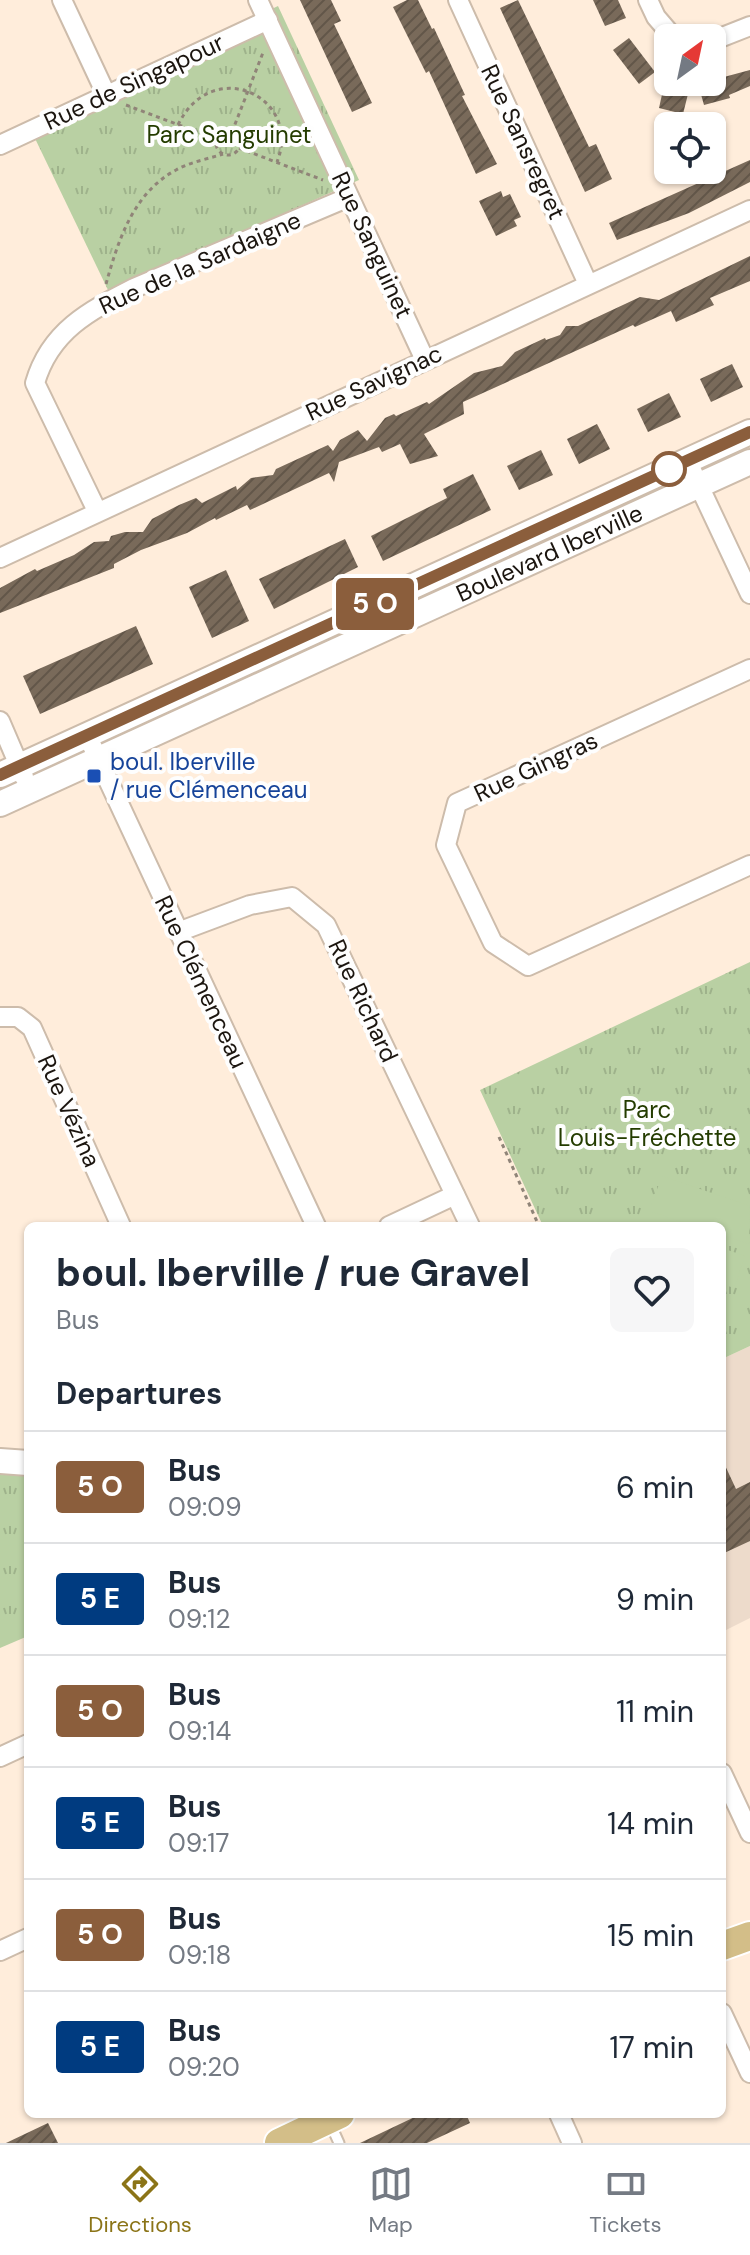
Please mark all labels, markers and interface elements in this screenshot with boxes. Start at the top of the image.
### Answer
north arrow [654,24,726,96]
map controls [654,24,726,184]
street label: Rue de Singapour [39,26,229,137]
street label: Rue Sansregret [474,59,573,224]
button: locate [654,112,726,184]
park label: Parc Sanguinet [146,119,312,150]
street label: Rue Sanguinet [325,167,420,323]
street label: Rue de la Sardaigne [94,204,306,321]
street label: Rue Savignac [301,337,447,428]
unlabelled marker [652,452,686,486]
street label: Boulevard Iberville [451,497,648,609]
line badge: 5 O [329,578,421,630]
text: 5 O [352,585,398,622]
street label: Rue Gingras [469,724,603,809]
place label: boul. Iberville / rue Clémenceau [110,746,308,805]
marker: boul. Iberville / rue Clémenceau [85,767,103,785]
street label: Rue Clémenceau [148,890,255,1073]
street label: Rue Richard [321,934,405,1067]
street label: Rue Vézina [31,1050,108,1172]
park label: Parc Louis-Fréchette [558,1094,736,1153]
text: boul. Iberville / rue Gravel [56,1248,530,1298]
button: heart [610,1248,694,1332]
text: Bus [56,1303,100,1337]
text: Departures [56,1374,222,1413]
text: Bus [168,1451,222,1490]
text: 5 O [77,1468,123,1505]
text: 6 min [616,1468,694,1507]
text: 09:09 [168,1490,241,1524]
text: Bus [168,1563,222,1602]
text: 5 E [80,1580,120,1617]
text: 9 min [616,1580,694,1619]
text: 09:12 [168,1602,230,1636]
text: Bus [168,1675,222,1714]
text: 5 O [77,1692,123,1729]
text: 11 min [616,1692,694,1731]
text: 09:14 [168,1714,231,1748]
text: Bus [168,1787,222,1826]
text: 5 E [80,1804,120,1841]
text: 14 min [607,1804,694,1843]
text: 09:17 [168,1826,229,1860]
text: Bus [168,1899,222,1938]
text: 5 O [77,1916,123,1953]
text: 15 min [607,1916,694,1955]
text: 09:18 [168,1938,231,1972]
text: Bus [168,2011,222,2050]
text: 5 E [80,2028,120,2065]
text: 17 min [609,2028,694,2067]
text: 09:20 [168,2050,240,2084]
tab: Directions [88,2162,192,2239]
tab: Map [368,2162,413,2239]
tab: Tickets [589,2162,662,2239]

